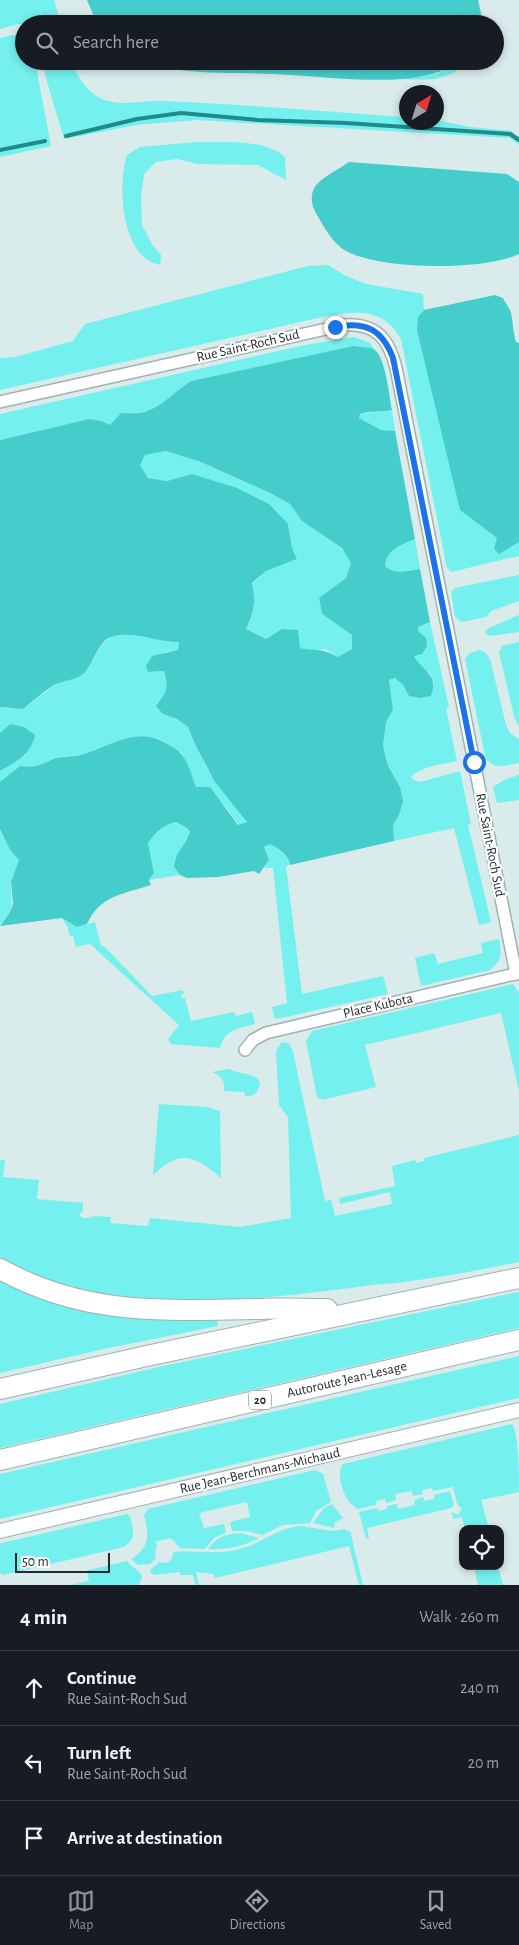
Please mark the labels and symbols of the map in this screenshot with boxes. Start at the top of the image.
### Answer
north arrow [399,85,444,130]
route end [324,316,347,339]
street label: Rue Saint-Roch Sud [195,327,301,365]
route start [463,751,486,774]
street label: Rue Saint-Roch Sud [473,792,507,898]
street label: Place Kubota [342,991,415,1021]
street label: Autoroute Jean-Lesage [286,1359,408,1400]
road number: 20 [249,1390,271,1410]
street label: Rue Jean-Berchmans-Michaud [179,1446,341,1496]
scale bar [15,1550,110,1573]

